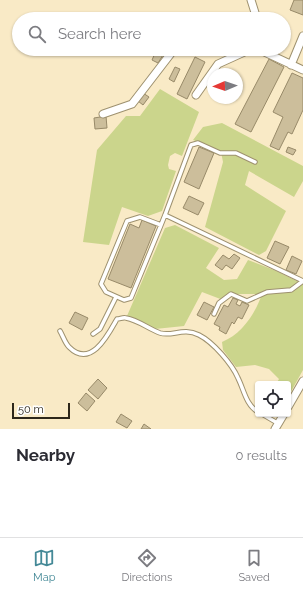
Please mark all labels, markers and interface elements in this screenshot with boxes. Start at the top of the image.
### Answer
search box [12,12,291,56]
icon: search [26,23,48,45]
text: Search here [58,25,141,43]
north arrow [207,68,243,104]
map controls [255,381,291,417]
button: locate [255,381,291,417]
scale bar [12,401,70,420]
text: 50 m [18,403,44,416]
text: Nearby [16,445,75,465]
text: 0 results [236,448,287,463]
tab: Map [33,547,55,584]
tab: Directions [122,547,172,584]
tab: Saved [238,547,270,584]

